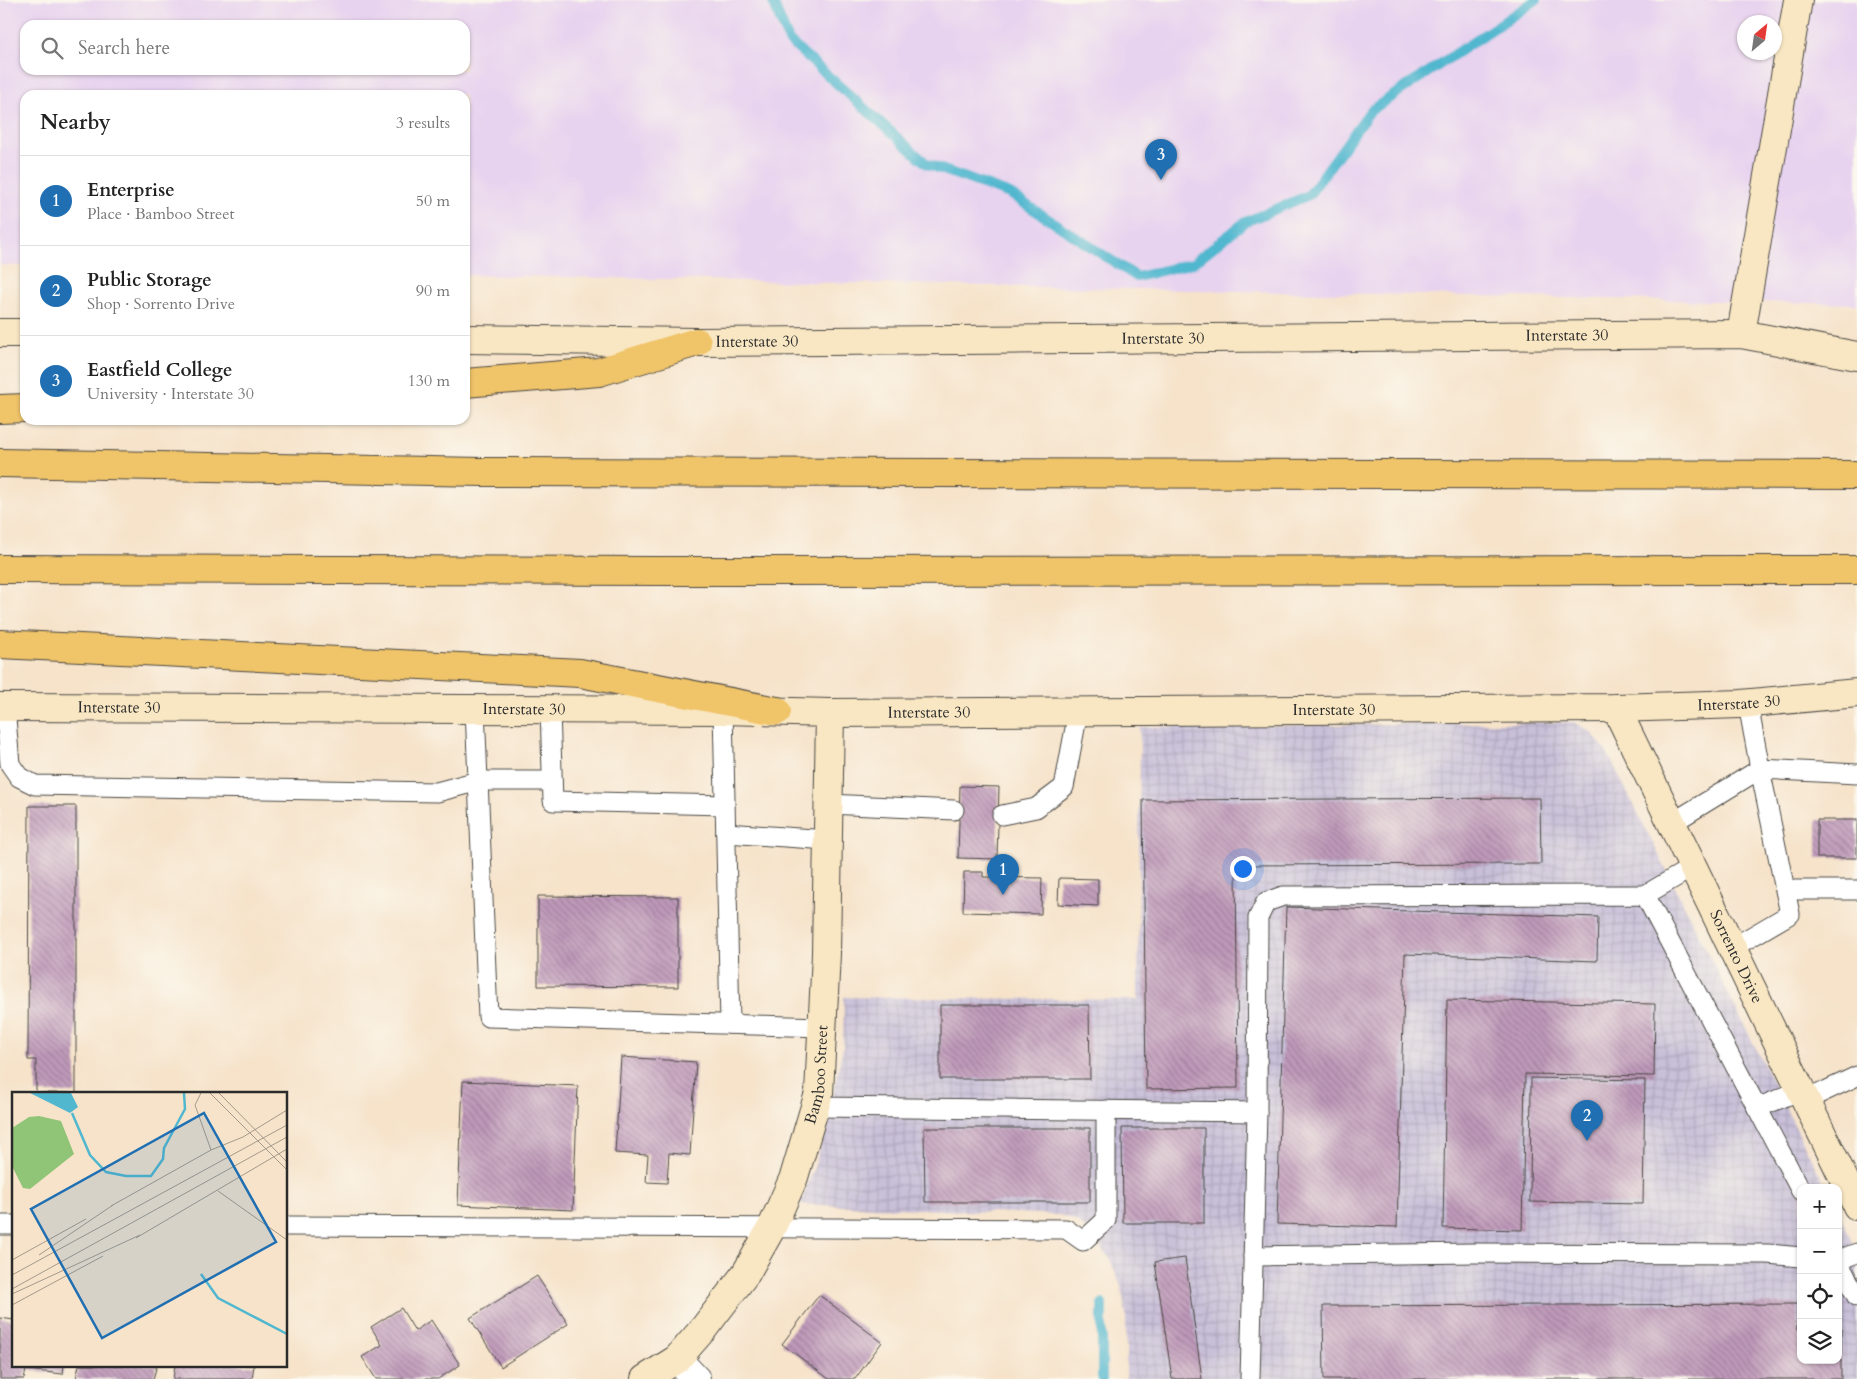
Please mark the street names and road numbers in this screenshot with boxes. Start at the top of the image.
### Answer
street label: Interstate 30 [1525,324,1609,347]
street label: Interstate 30 [1121,327,1205,350]
street label: Interstate 30 [715,330,799,353]
street label: Interstate 30 [1697,689,1781,716]
street label: Interstate 30 [77,696,161,719]
street label: Interstate 30 [482,698,566,720]
street label: Interstate 30 [1292,699,1376,721]
street label: Interstate 30 [887,701,971,724]
street label: Sorrento Drive [1704,906,1768,1007]
street label: Bamboo Street [799,1025,833,1127]

